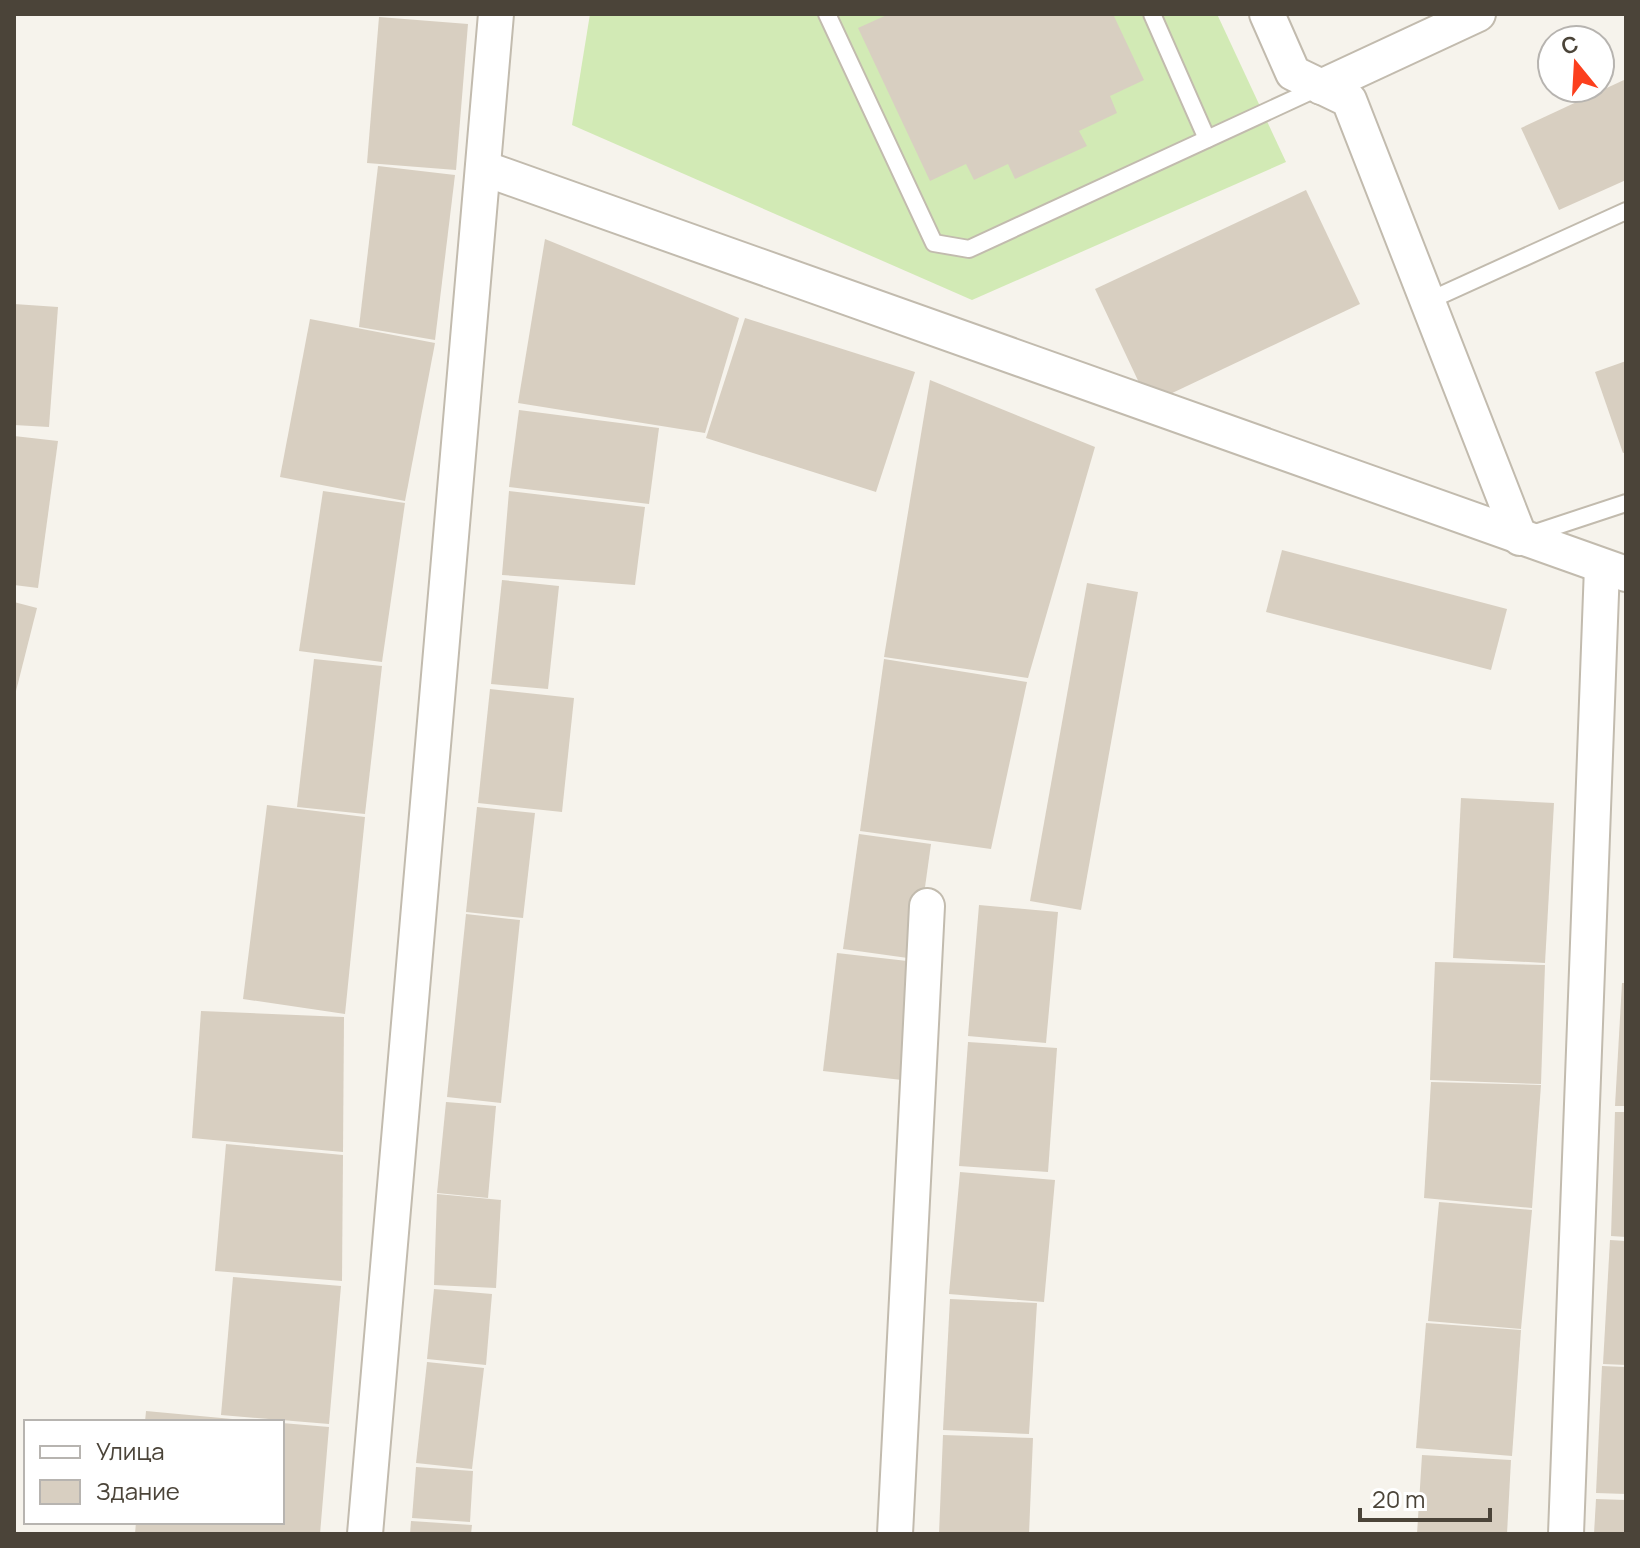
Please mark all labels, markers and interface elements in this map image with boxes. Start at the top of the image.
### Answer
north arrow [1536,24,1616,104]
text: С [1557,28,1582,62]
legend [24,1420,284,1524]
text: Улица [96,1434,165,1467]
scale bar [1360,1472,1490,1522]
text: Здание [96,1474,180,1507]
text: 20 m [1372,1482,1425,1515]

